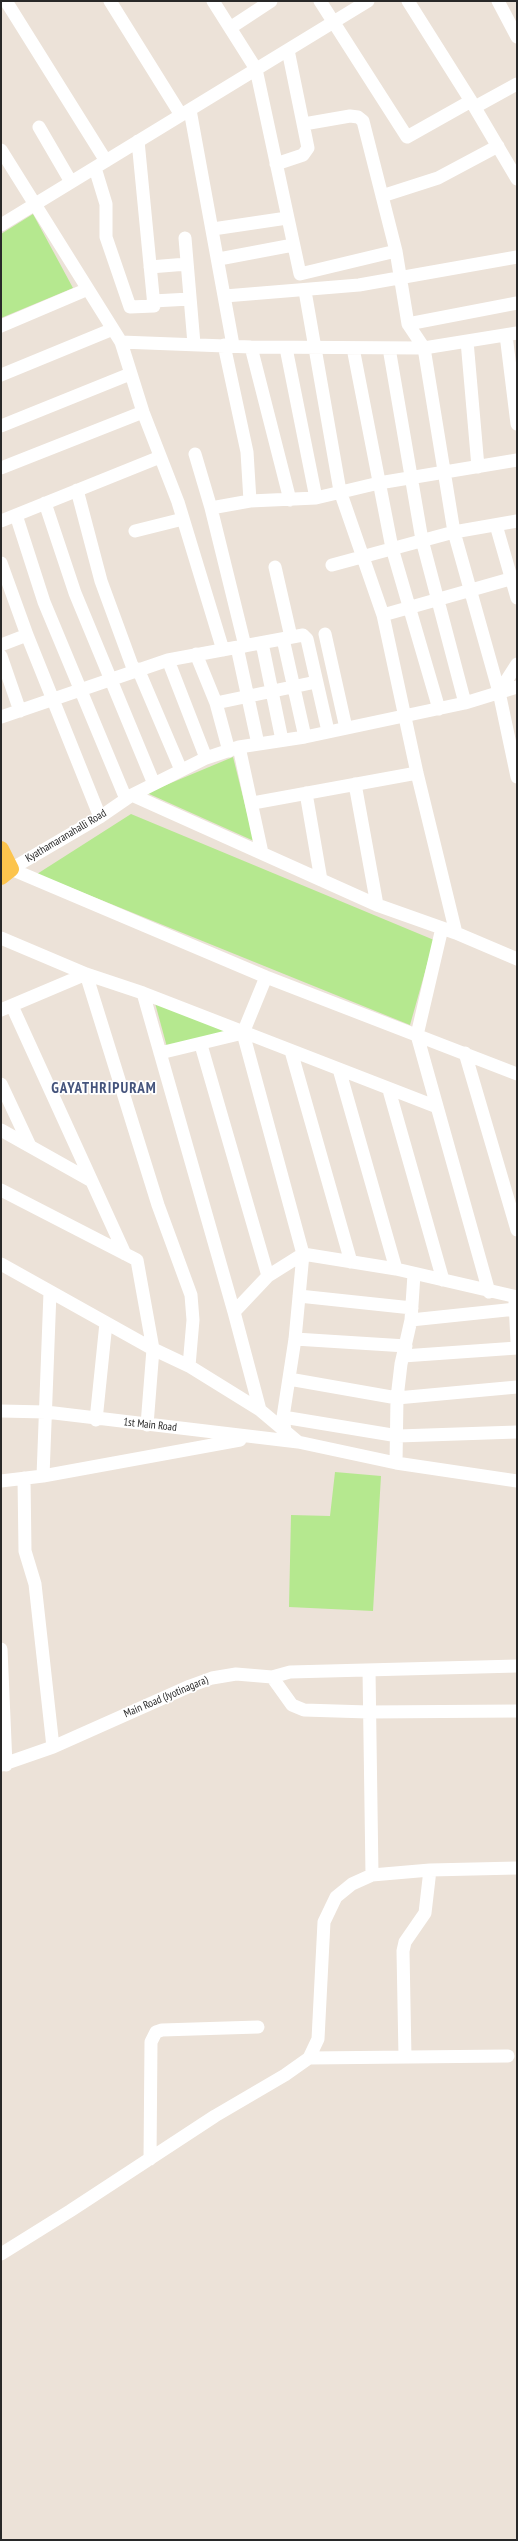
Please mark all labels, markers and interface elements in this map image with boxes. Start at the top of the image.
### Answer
street label: Kyathamaranahalli Road [23,807,109,865]
district label: GAYATHRIPURAM [51,1080,157,1098]
street label: 1st Main Road [123,1416,177,1434]
street label: Main Road (Jyotinagara) [122,1673,210,1721]

